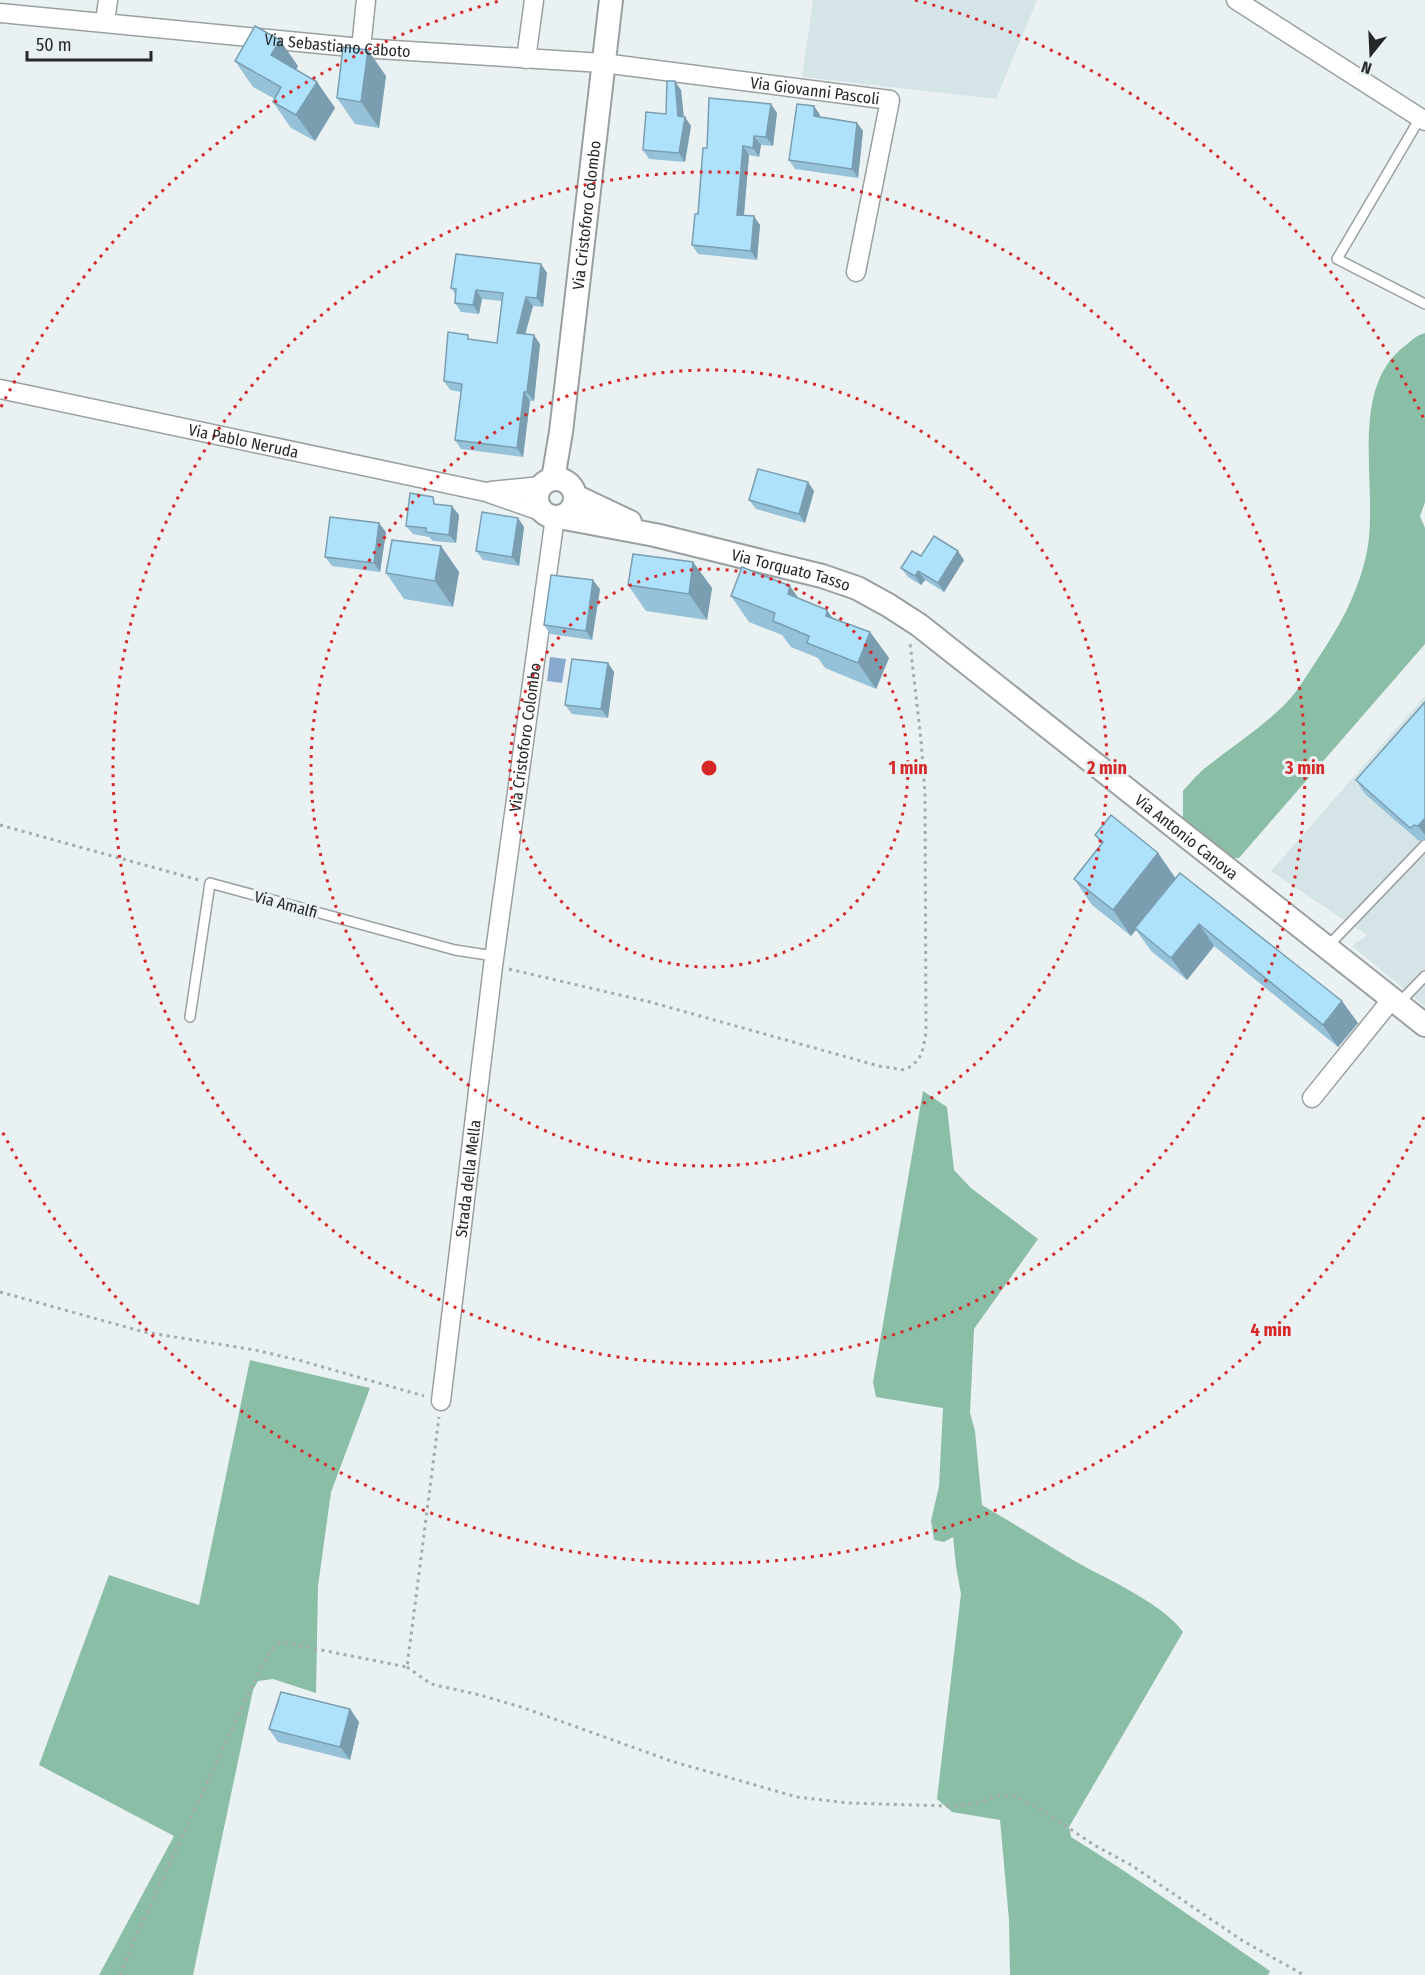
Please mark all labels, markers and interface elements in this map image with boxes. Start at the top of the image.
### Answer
scale bar [27,24,152,62]
north arrow [1341,24,1401,84]
street label: Via Sebastiano Caboto [264,30,411,61]
text: 50 m [36,34,72,56]
text: N [1359,57,1374,78]
street label: Via Giovanni Pascoli [749,73,881,109]
street label: Via Cristoforo Colombo [569,140,605,291]
street label: Via Pablo Neruda [187,420,300,462]
street label: Via Torquato Tasso [730,545,853,595]
street label: Via Cristoforo Colombo [505,662,545,813]
text: 1 min [888,757,928,779]
text: 2 min [1086,757,1127,779]
text: 3 min [1284,757,1325,779]
centre of rings [699,758,719,778]
street label: Via Antonio Canova [1131,790,1242,884]
street label: Via Amalfi [252,887,320,922]
street label: Strada della Mella [452,1119,485,1239]
text: 4 min [1251,1319,1291,1341]

